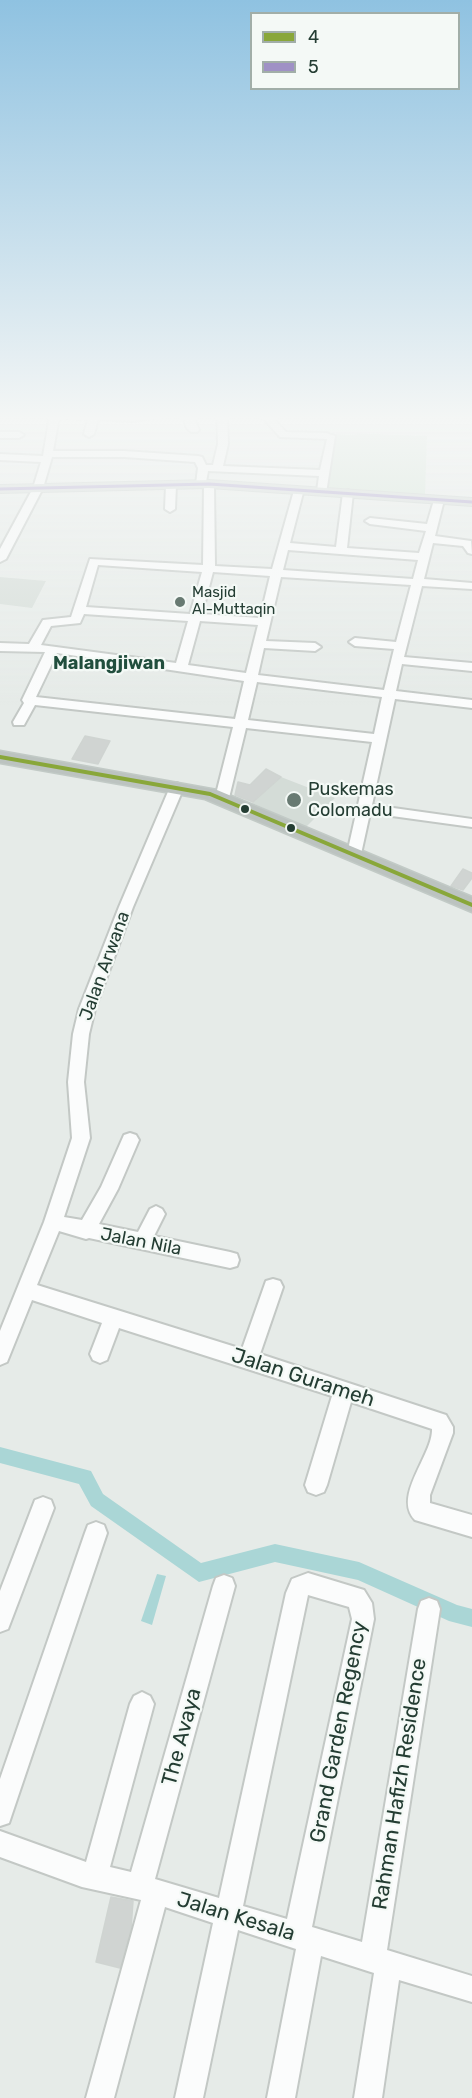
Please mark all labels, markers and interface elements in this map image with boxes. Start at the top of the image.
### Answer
legend [250,12,460,90]
text: 4 [308,26,319,48]
text: 5 [308,56,319,78]
place label: Masjid Al-Muttaqin [192,584,275,619]
marker: Masjid Al-Muttaqin [173,595,187,609]
district label: Malangjiwan [53,653,165,675]
place label: Puskemas Colomadu [308,779,394,822]
marker: Puskemas Colomadu [285,791,303,809]
unlabelled marker [239,803,251,815]
unlabelled marker [285,822,297,834]
street label: Jalan Arwana [75,908,135,1024]
street label: Jalan Nila [99,1224,183,1260]
street label: Jalan Gurameh [228,1343,378,1413]
street label: Grand Garden Regency [305,1619,373,1845]
street label: Rahman Hafizh Residence [368,1656,432,1912]
street label: The Avaya [157,1685,207,1789]
street label: Jalan Kesala [174,1887,298,1947]

